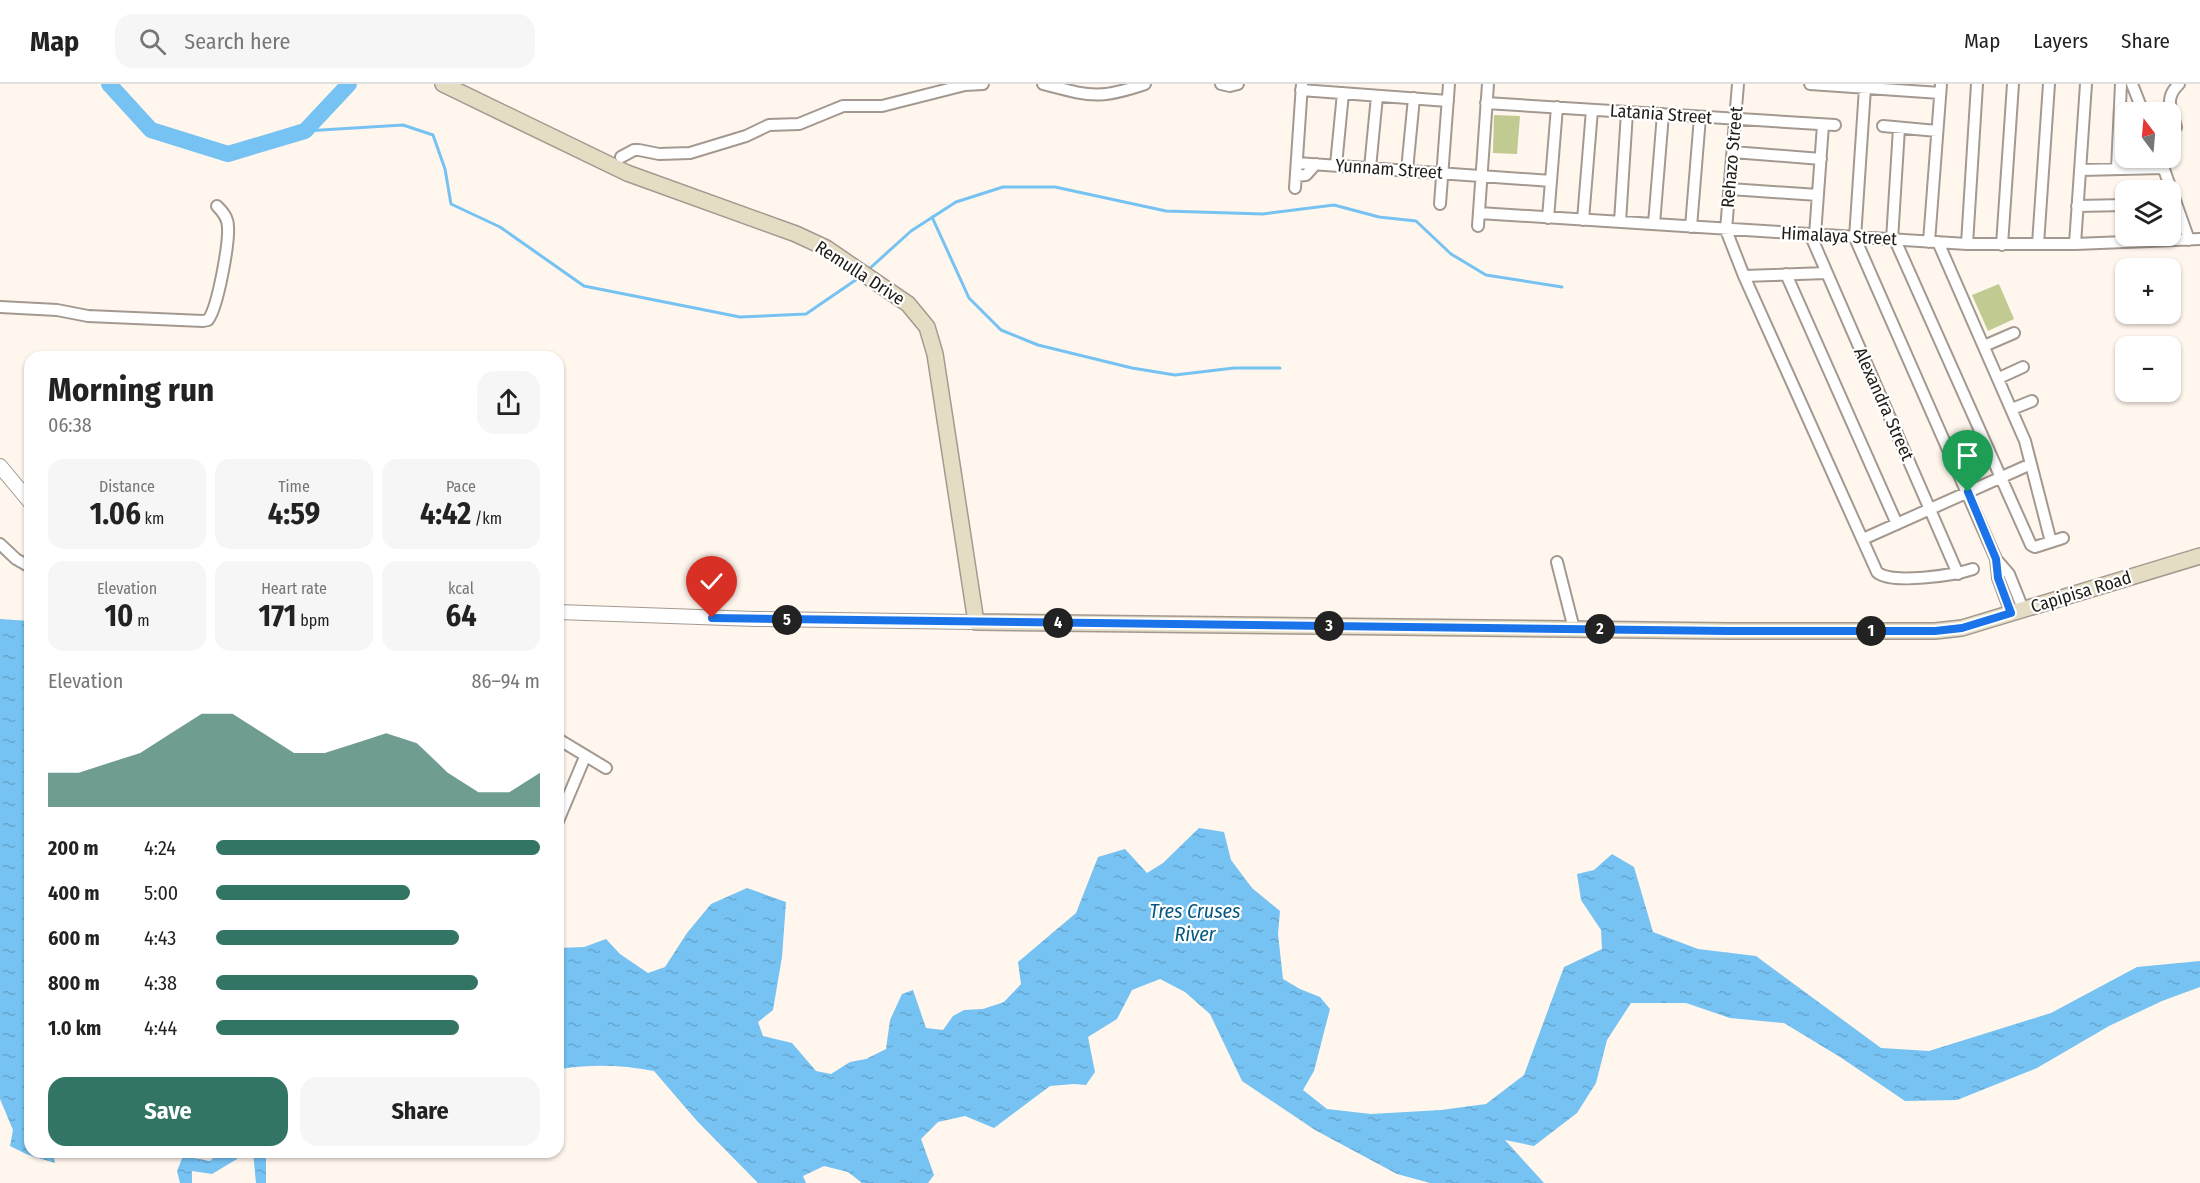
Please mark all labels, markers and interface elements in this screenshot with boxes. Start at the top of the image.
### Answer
search box [115,14,535,68]
text: Map [30,25,79,58]
icon: search [136,25,169,58]
text: Search here [184,28,290,55]
text: Map [1964,28,2000,54]
text: Layers [2033,28,2088,54]
text: Share [2121,28,2170,54]
street label: Latania Street [1609,99,1713,129]
north arrow [2115,102,2181,168]
map controls [2115,102,2181,402]
street label: Rehazo Street [1717,105,1747,209]
street label: Yunnam Street [1335,154,1444,184]
button: layers [2115,180,2181,246]
street label: Himalaya Street [1780,222,1898,250]
street label: Remulla Drive [811,236,909,310]
button: + [2115,258,2181,324]
button: − [2115,336,2181,402]
street label: Alexandra Street [1849,344,1919,464]
text: Morning run [48,370,214,410]
button: share [477,371,540,434]
text: 06:38 [48,413,92,437]
pin [1942,430,1993,492]
icon: arrive [1951,439,1984,472]
text: Distance [99,477,155,496]
text: Time [278,477,310,496]
text: Pace [446,477,476,496]
text: 1.06 [90,496,141,532]
text: 4:59 [268,496,320,532]
text: 4:42 [420,496,471,532]
text: km [141,509,164,528]
text: /km [471,509,502,528]
pin [686,556,737,618]
icon: check [695,565,728,598]
street label: Capipisa Road [2028,566,2134,618]
text: Elevation [97,579,157,598]
text: Heart rate [261,579,327,598]
text: kcal [448,579,474,598]
text: 10 [104,598,134,634]
text: 171 [258,598,296,634]
text: 64 [445,598,477,634]
pin: 5 [772,605,802,635]
pin: 4 [1043,608,1073,638]
text: 5 [783,610,791,629]
text: m [134,611,150,630]
text: bpm [296,611,330,630]
pin: 3 [1314,611,1344,641]
text: 4 [1054,613,1062,632]
pin: 2 [1585,614,1615,644]
text: 3 [1325,616,1333,635]
pin: 1 [1856,616,1886,646]
text: 2 [1596,619,1604,638]
text: 1 [1868,621,1874,640]
text: Elevation [48,669,123,693]
text: 86–94 m [471,669,540,693]
text: 200 m [48,836,99,860]
text: 4:24 [144,836,176,860]
text: 400 m [48,881,100,905]
text: 5:00 [144,881,178,905]
water label: Tres Cruses River [1149,899,1241,946]
text: 600 m [48,926,100,950]
text: 4:43 [144,926,176,950]
text: 800 m [48,971,100,995]
text: 4:38 [144,971,177,995]
text: 1.0 km [48,1016,101,1040]
text: 4:44 [144,1016,177,1040]
button: Save [48,1077,288,1146]
button: Share [300,1077,540,1146]

